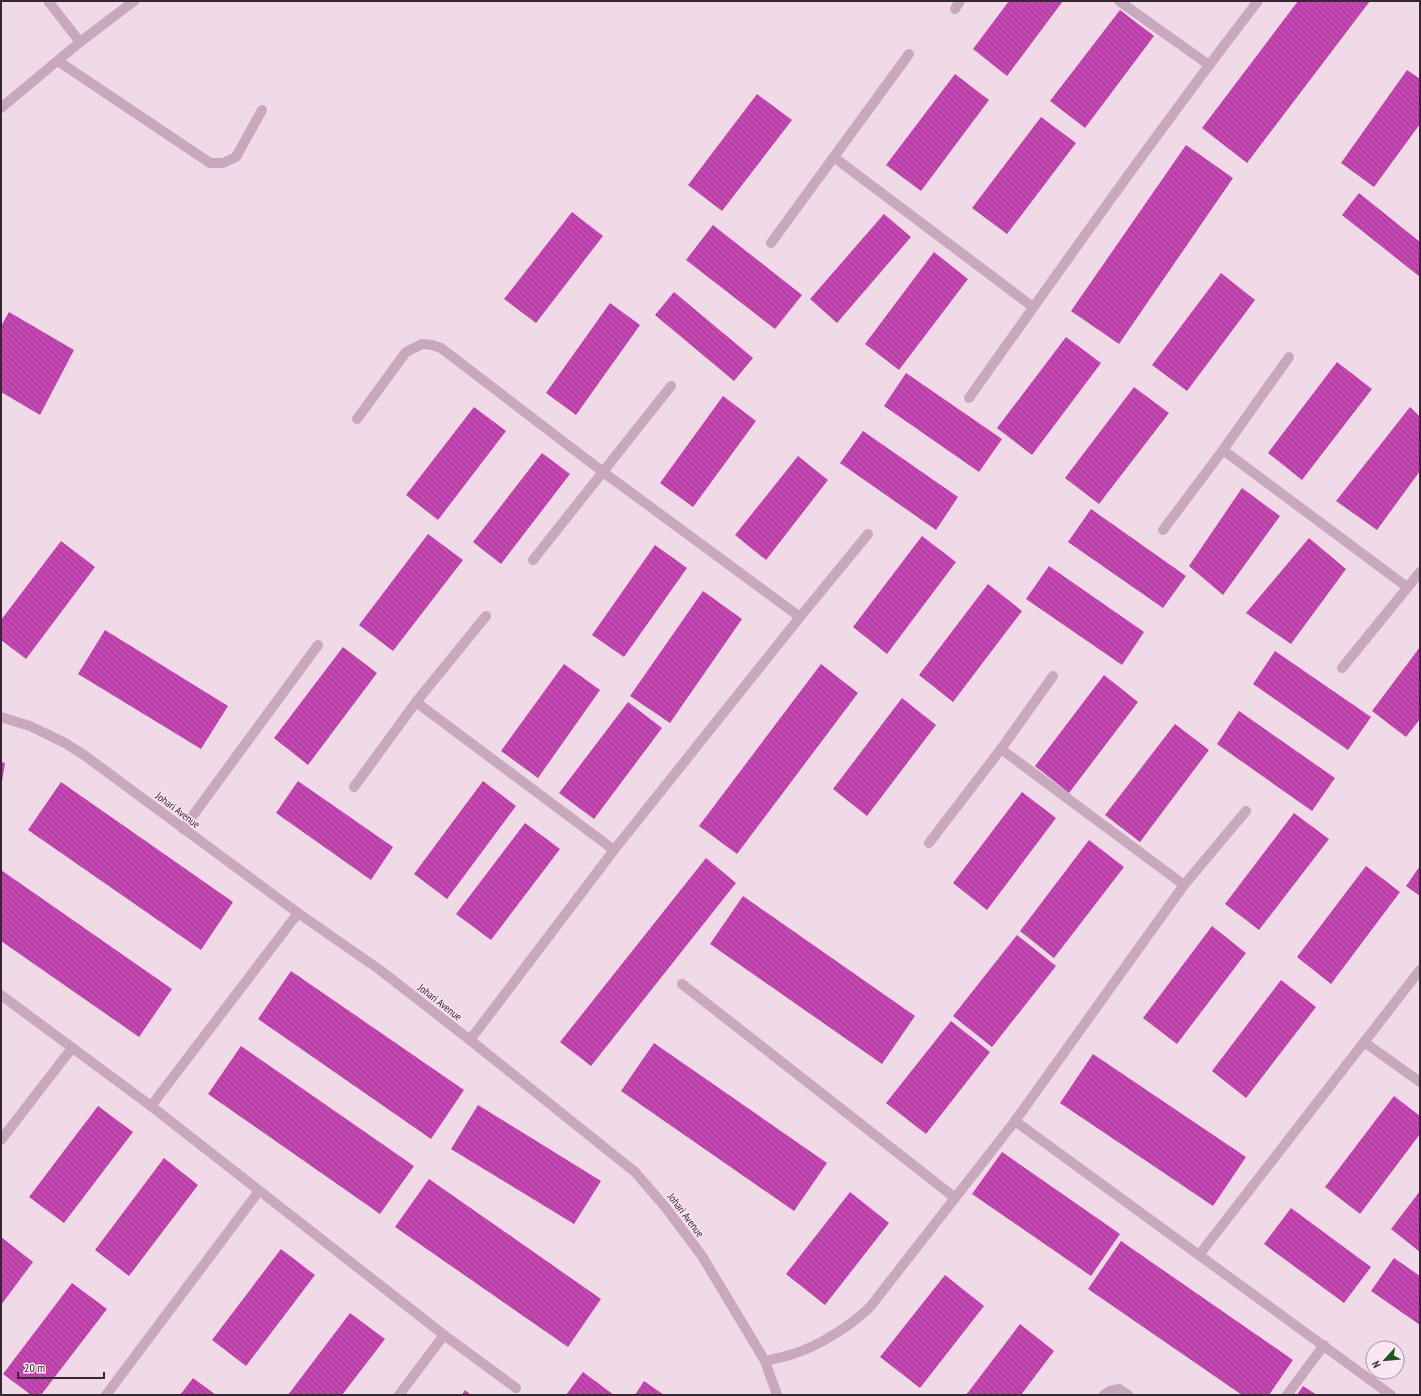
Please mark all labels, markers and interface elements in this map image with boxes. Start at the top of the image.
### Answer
street label: Johari Avenue [152,788,203,831]
street label: Johari Avenue [414,980,465,1024]
street label: Johari Avenue [664,1189,707,1240]
north arrow [1365,1340,1405,1380]
scale bar [18,1354,104,1380]
text: N [1368,1359,1384,1370]
text: 20 m [24,1360,45,1375]

